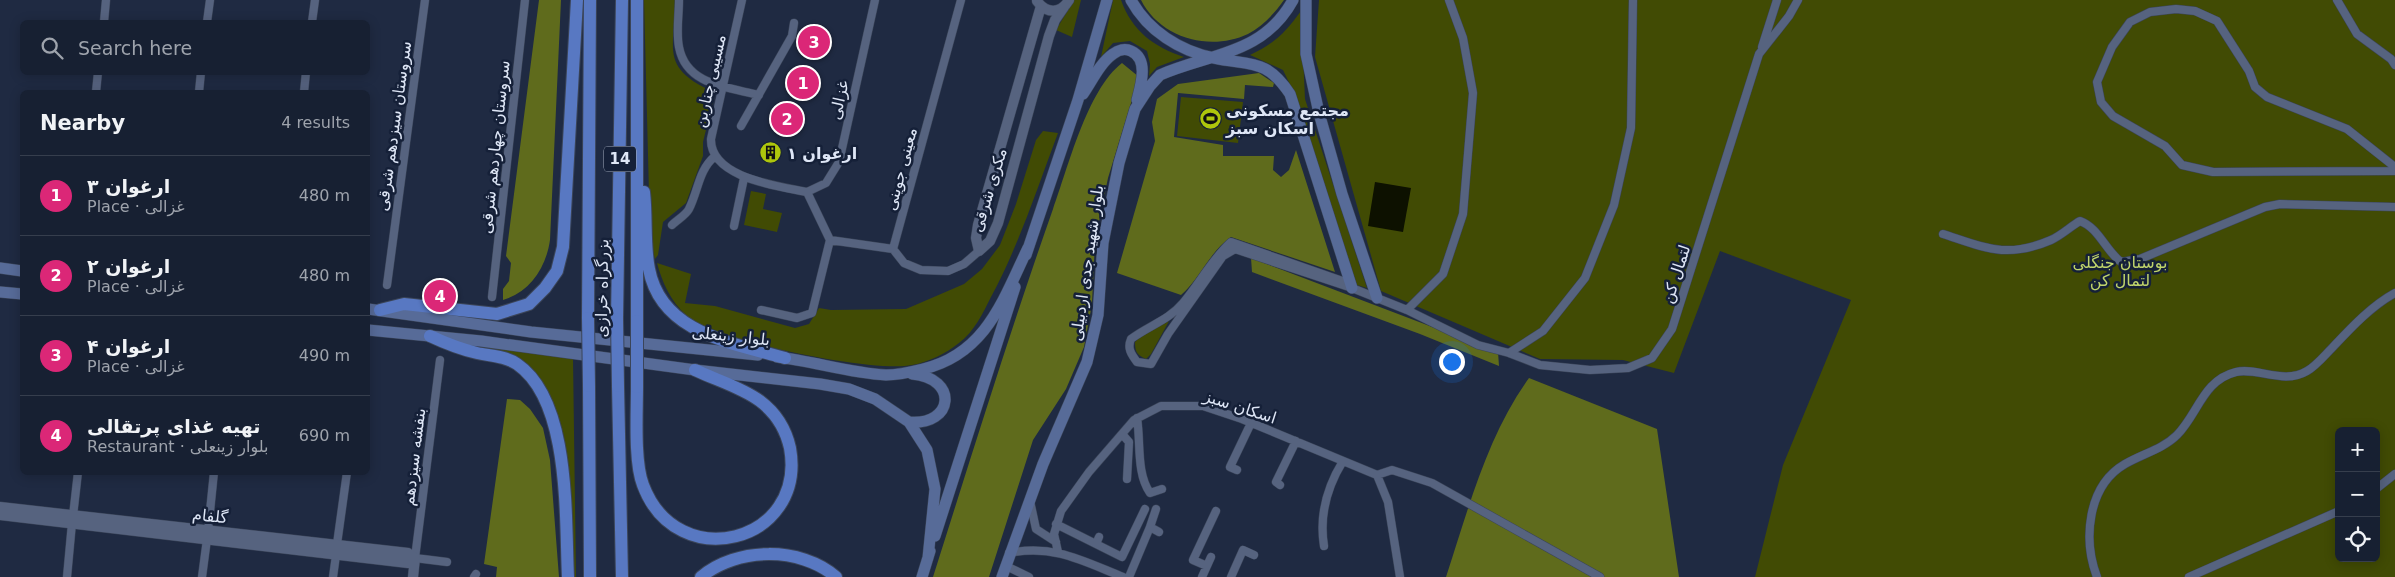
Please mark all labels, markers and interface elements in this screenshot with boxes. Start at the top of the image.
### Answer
search box [20,20,370,75]
pin: 3 [798,23,830,61]
street label: مسیبی چناربن [690,33,731,130]
icon: search [38,34,66,62]
text: Search here [78,37,192,59]
street label: سروستان سیزدهم شرقی [373,40,416,212]
street label: سروستان چهاردهم شرقی [476,59,515,235]
pin: 1 [787,64,819,102]
street label: غزالی [825,78,854,122]
pin: 2 [771,100,803,138]
place label: مجتمع مسکونی اسکان سبز [1225,101,1349,138]
sports icon: مجتمع مسکونی اسکان سبز [1198,107,1222,131]
text: Nearby [40,111,125,135]
text: 4 results [281,113,350,132]
street label: معینی جوینی [881,125,922,213]
building icon: ارغوان ۱ [759,141,783,165]
place label: ارغوان ۱ [787,144,857,163]
road number: 14 [604,146,636,172]
street label: مکری شرقی [967,146,1012,235]
text: ارغوان ۳ [87,175,170,197]
street label: بلوار شهید جدی اردبیلی [1067,184,1108,342]
text: 1 [50,186,62,205]
text: 480 m [299,186,350,205]
text: Place · غزالی [87,197,185,216]
street label: بزرگراه خرازی [592,238,613,338]
street label: لتمال کن [1658,242,1695,306]
park label: بوستان جنگلی لتمال کن [2073,253,2167,291]
text: ارغوان ۲ [87,255,170,277]
text: 2 [50,266,62,285]
text: 480 m [299,266,350,285]
text: Place · غزالی [87,277,185,296]
pin: 4 [424,277,456,315]
street label: بلوار زینعلی [691,322,771,351]
text: ارغوان ۴ [87,335,170,357]
text: 3 [50,346,62,365]
text: 490 m [299,346,350,365]
your location [1439,349,1465,375]
text: Place · غزالی [87,357,185,376]
street label: اسکان سبز [1200,386,1279,429]
street label: بنفشه سیزدهم [399,407,430,507]
text: تهیه غذای پرتقالی [87,415,260,437]
text: 4 [50,426,62,445]
text: 690 m [299,426,350,445]
map controls [2335,427,2380,562]
button: + [2335,427,2380,472]
text: Restaurant · بلوار زینعلی [87,437,269,456]
button: − [2335,472,2380,517]
street label: گلفام [191,505,229,527]
button: locate [2335,517,2380,562]

